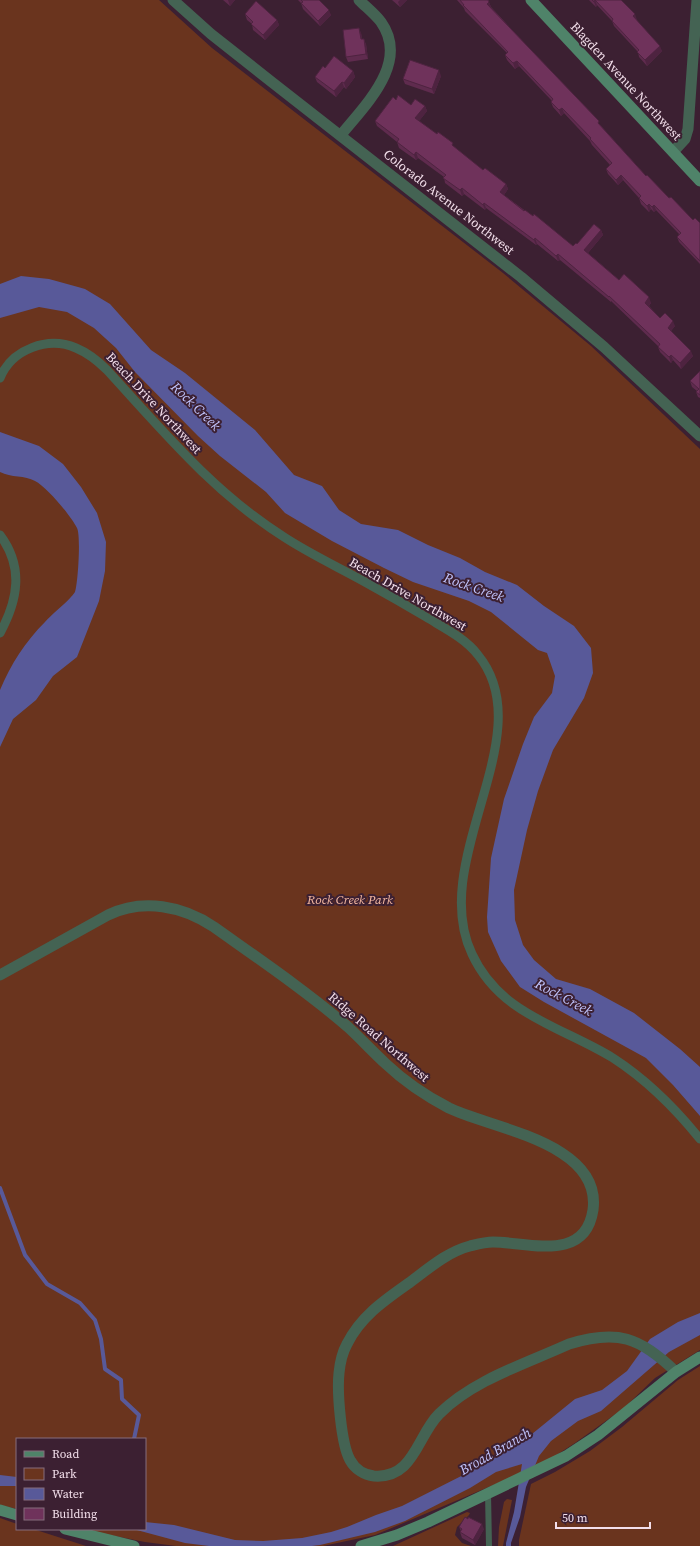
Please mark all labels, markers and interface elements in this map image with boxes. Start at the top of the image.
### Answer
street label: Blagden Avenue Northwest [567,18,686,144]
street label: Colorado Avenue Northwest [380,146,518,259]
street label: Beach Drive Northwest [102,349,206,458]
water label: Rock Creek [166,376,226,435]
street label: Beach Drive Northwest [346,553,470,635]
water label: Rock Creek [440,567,507,607]
park label: Rock Creek Park [306,891,394,908]
water label: Rock Creek [531,973,597,1021]
street label: Ridge Road Northwest [325,988,434,1086]
water label: Broad Branch [455,1422,535,1480]
legend [16,1438,146,1530]
text: Road [52,1446,79,1462]
text: Park [52,1466,77,1482]
text: Water [52,1486,84,1502]
scale bar [556,1504,650,1530]
text: Building [52,1506,97,1522]
text: 50 m [562,1510,588,1526]

